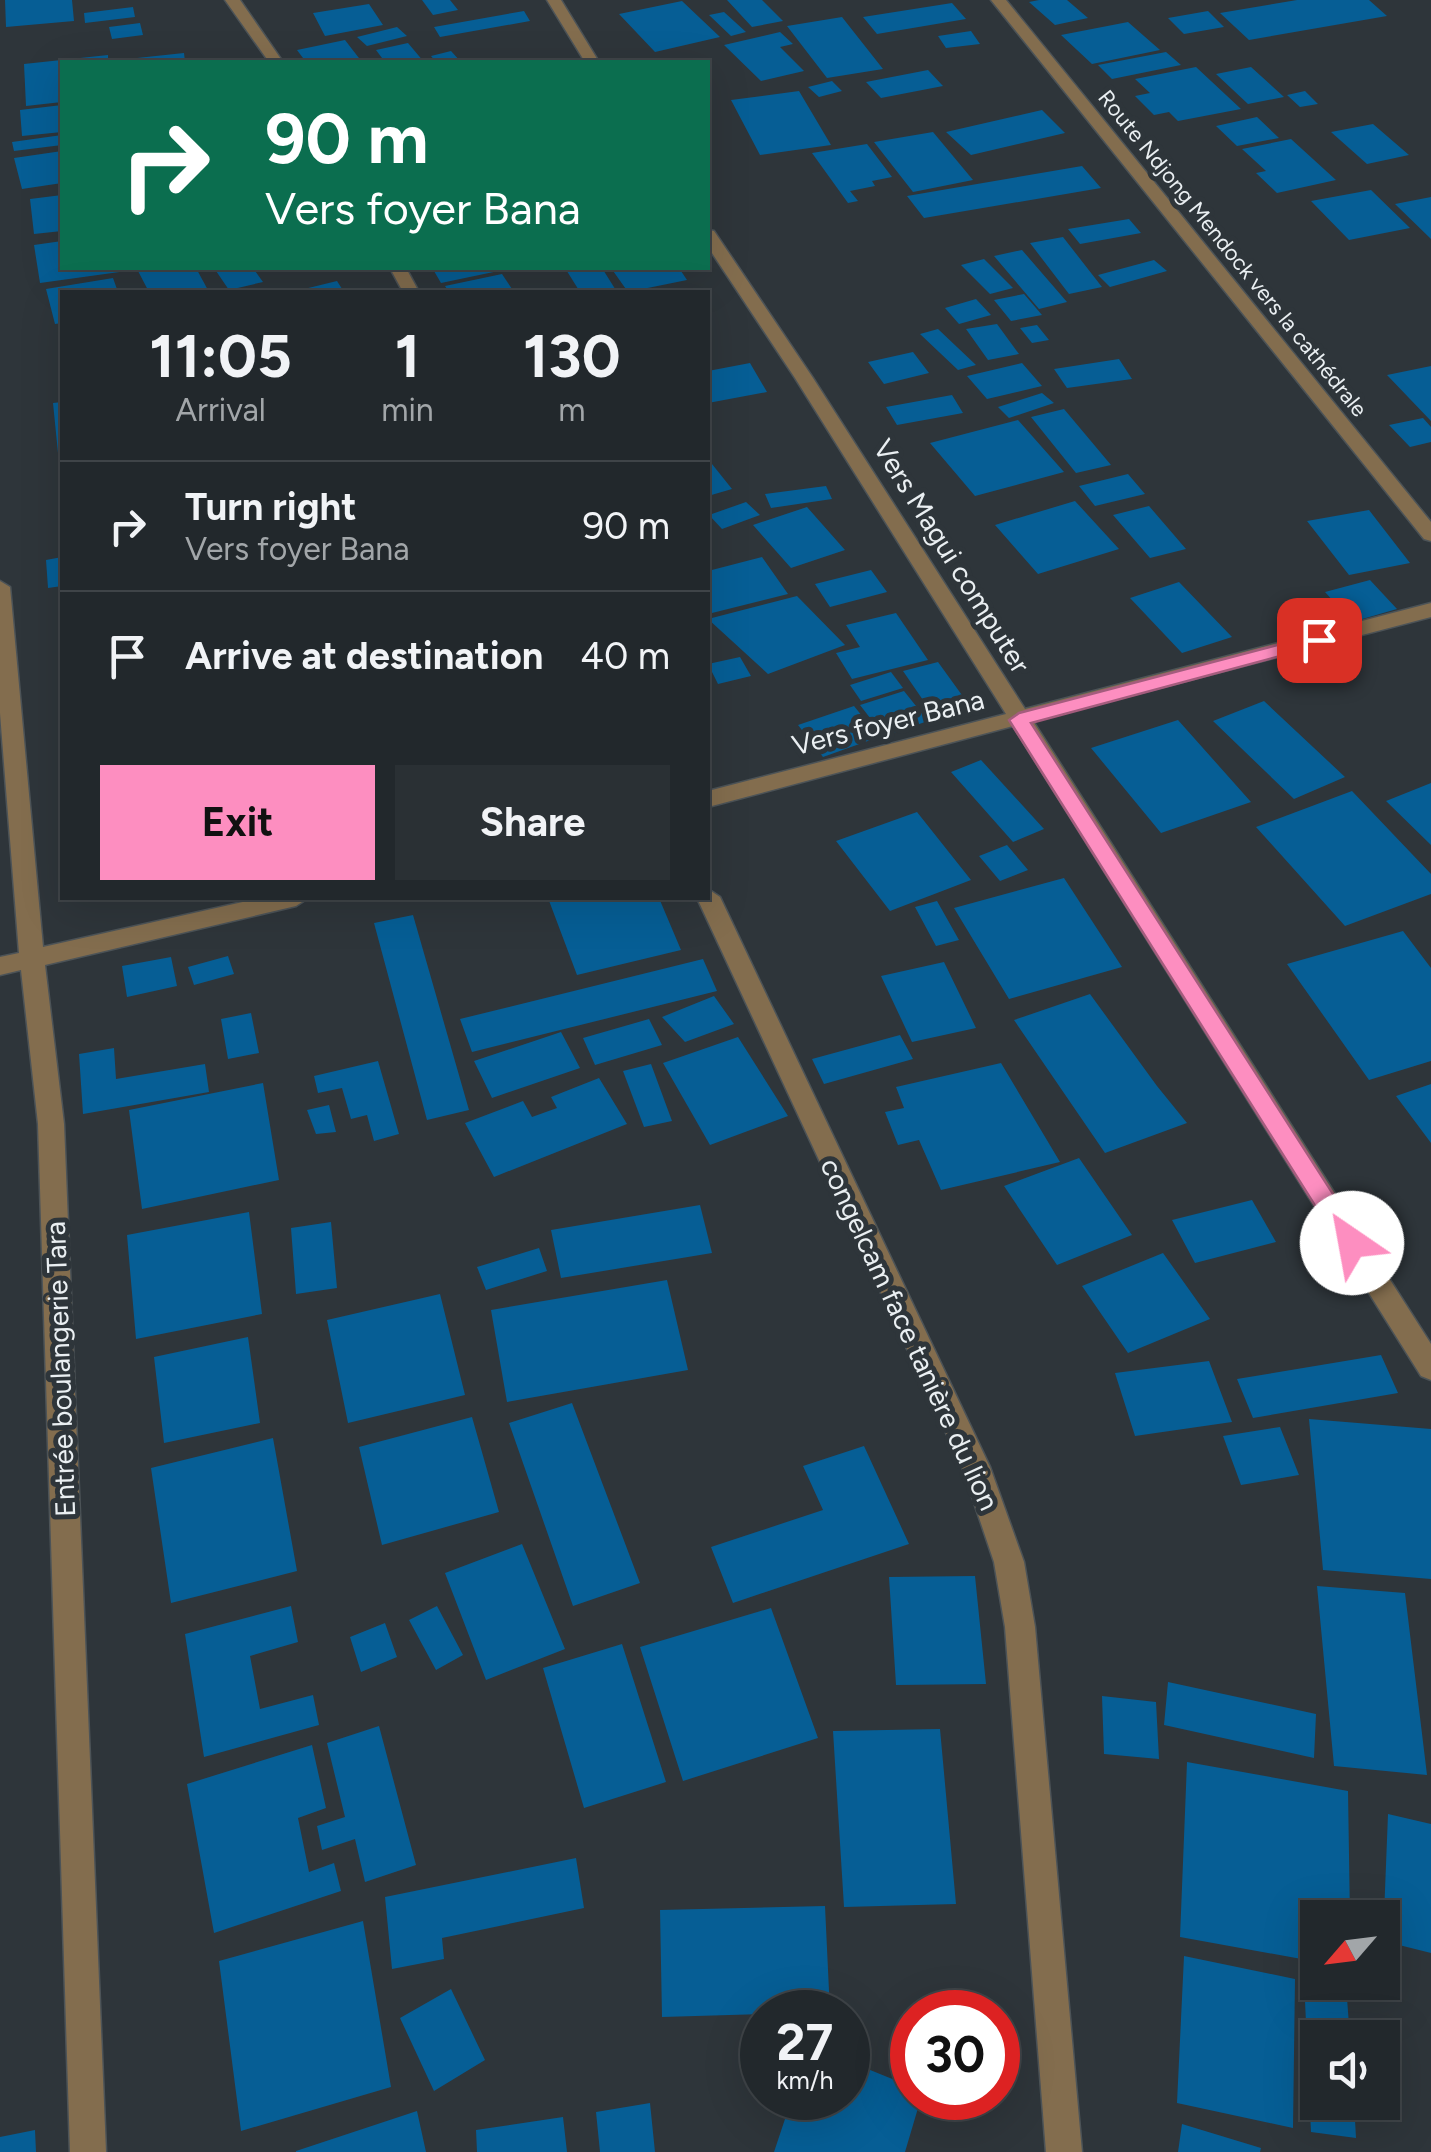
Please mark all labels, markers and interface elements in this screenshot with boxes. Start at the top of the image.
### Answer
street label: Route Ndjong Mendock vers la cathédrale [1092,85,1373,422]
text: 90 m [265,96,429,181]
icon: right [100,100,230,230]
text: Vers foyer Bana [265,181,581,235]
text: 11:05 [149,320,292,392]
text: 1 [395,320,420,392]
text: 130 [523,320,621,392]
text: Arrival [175,391,266,429]
text: min [381,391,434,429]
text: m [558,391,585,429]
street label: Vers Magui computer [866,433,1038,680]
text: Turn right [185,484,357,530]
icon: right [100,499,155,554]
text: 90 m [582,503,670,549]
text: Vers foyer Bana [185,530,410,568]
pin [1277,598,1362,683]
icon: arrive [1292,613,1347,668]
icon: arrive [100,629,155,684]
text: Arrive at destination [185,633,543,679]
text: 40 m [580,633,670,679]
street label: Vers foyer Bana [789,682,987,762]
button: Exit [100,765,375,880]
button: Share [395,765,670,880]
street label: congelcam face tanière du lion [813,1153,1007,1515]
position arrow [1300,1191,1404,1295]
street label: Entrée boulangerie Tara [38,1221,82,1517]
north arrow [1300,1900,1400,2000]
map controls [1300,1900,1400,2120]
speed limit sign: 30 [890,1990,1020,2120]
text: 27 [777,2012,833,2073]
button: sound [1300,2020,1400,2120]
text: km/h [776,2065,834,2095]

